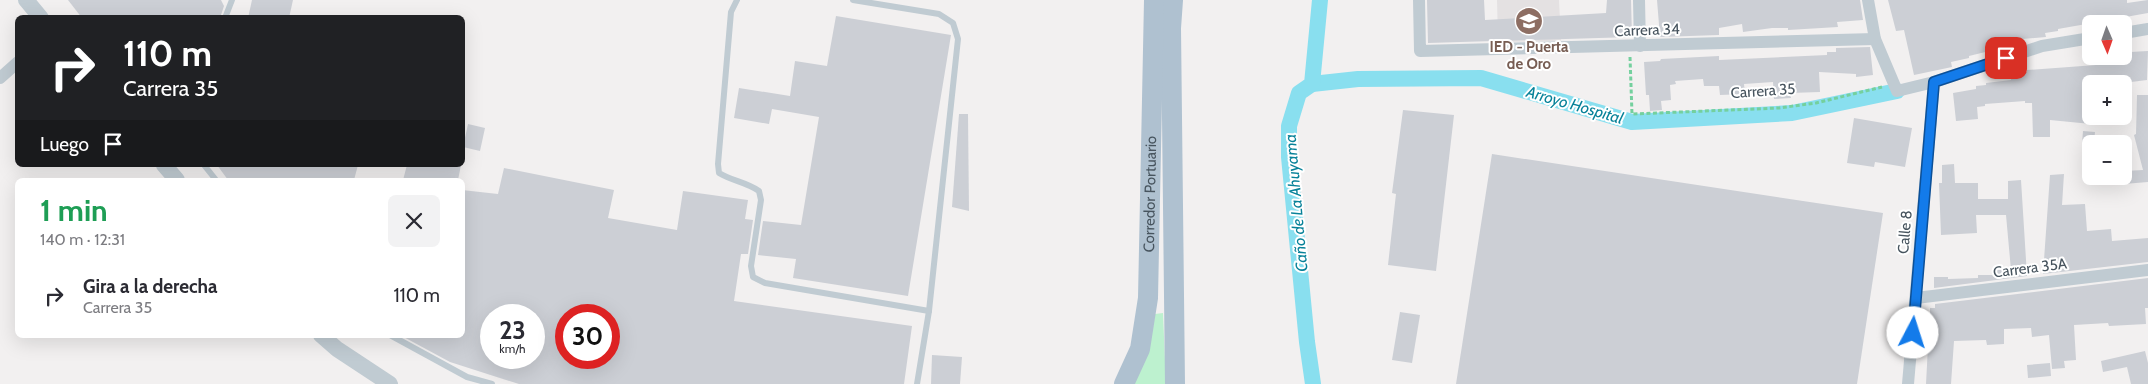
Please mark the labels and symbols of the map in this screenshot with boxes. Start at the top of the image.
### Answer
school or university icon: IED - Puerta de Oro [1514,6,1544,36]
north arrow [2082,15,2132,65]
street label: Carrera 34 [1614,20,1680,40]
pin [1985,37,2027,79]
place label: IED - Puerta de Oro [1489,38,1569,73]
street label: Carrera 35 [1730,80,1796,102]
water label: Arroyo Hospital [1523,82,1626,128]
water label: Caño de La Ahuyama [1281,133,1311,273]
street label: Corredor Portuario [1140,136,1160,253]
street label: Calle 8 [1894,210,1916,254]
street label: Carrera 35A [1992,254,2069,281]
speed limit sign: 30 [555,304,620,369]
position arrow [1886,306,1938,358]

